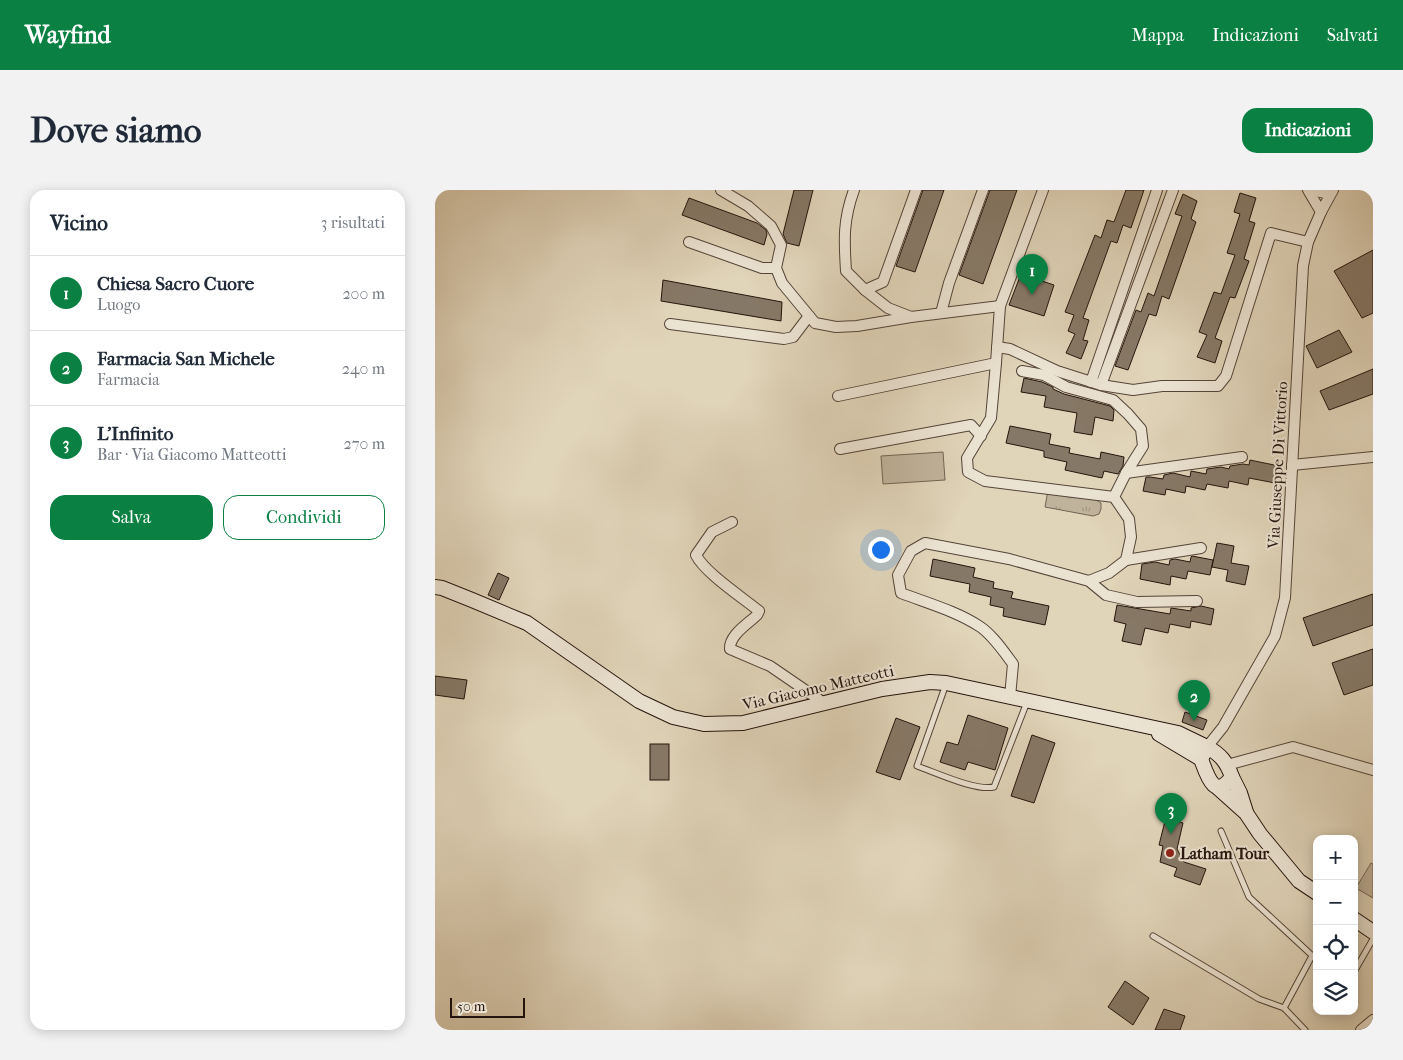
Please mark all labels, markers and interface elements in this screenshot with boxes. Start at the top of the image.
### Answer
text: Wayfind [25,21,111,49]
text: Mappa [1131,25,1184,46]
text: Indicazioni [1212,25,1299,46]
text: Salvati [1327,25,1378,46]
button: Indicazioni [1242,108,1373,153]
text: Dove siamo [30,110,202,151]
text: Vicino [50,211,108,235]
text: 3 risultati [321,213,385,232]
pin: 1 [1016,254,1048,295]
text: Chiesa Sacro Cuore [97,273,254,295]
text: 1 [63,284,69,303]
text: 200 m [342,284,385,303]
text: Luogo [97,295,140,314]
text: Farmacia San Michele [97,348,275,370]
text: 2 [62,359,70,378]
text: 240 m [342,359,385,378]
text: Farmacia [97,370,160,389]
street label: Via Giuseppe Di Vittorio [1264,381,1291,550]
text: L'Infinito [97,423,173,445]
text: 3 [63,434,69,453]
text: 270 m [344,434,385,453]
text: Bar · Via Giacomo Matteotti [97,445,287,464]
button: Salva [50,495,213,540]
button: Condividi [223,495,385,540]
your location [868,537,894,563]
street label: Via Giacomo Matteotti [740,661,896,714]
pin: 2 [1178,680,1210,721]
pin: 3 [1155,793,1187,834]
map controls [1313,835,1358,1015]
button: + [1313,835,1358,880]
place label: Latham Tour [1180,844,1270,863]
marker: Latham Tour [1164,847,1176,859]
button: − [1313,880,1358,925]
button: locate [1313,925,1358,970]
button: layers [1313,970,1358,1015]
scale bar [450,995,525,1018]
text: 50 m [457,998,485,1015]

